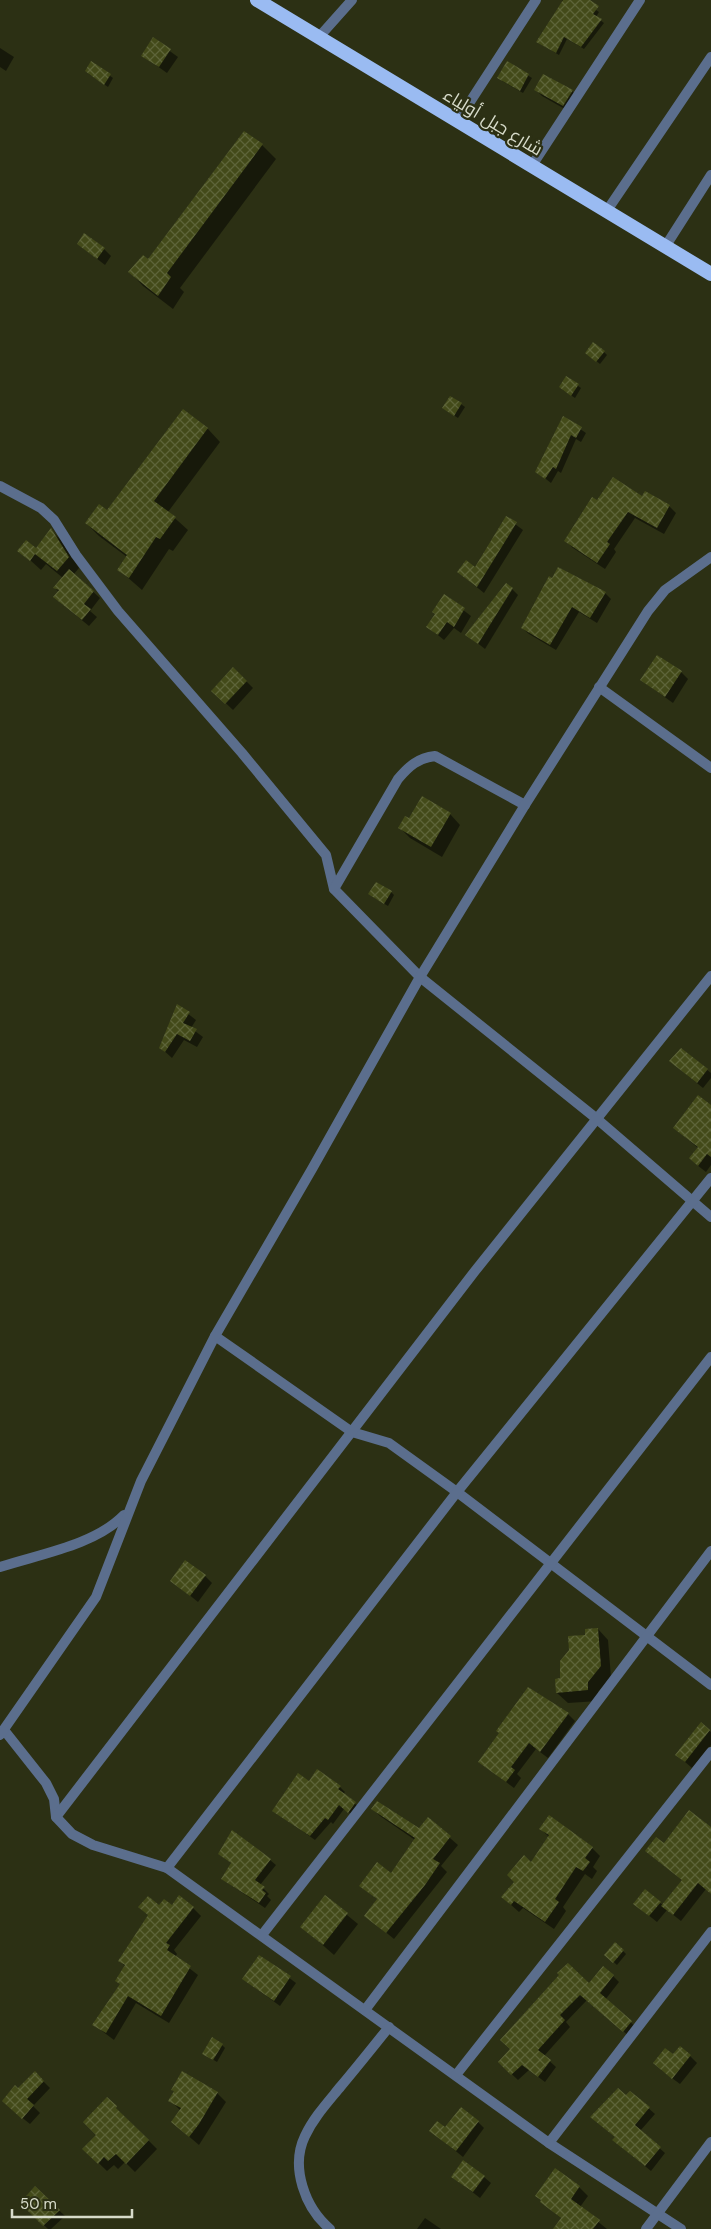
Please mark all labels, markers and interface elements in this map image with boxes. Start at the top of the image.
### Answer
street label: شارع جبل أولياء [439,83,547,161]
scale bar [12,2186,132,2218]
text: 50 m [20,2194,57,2214]

